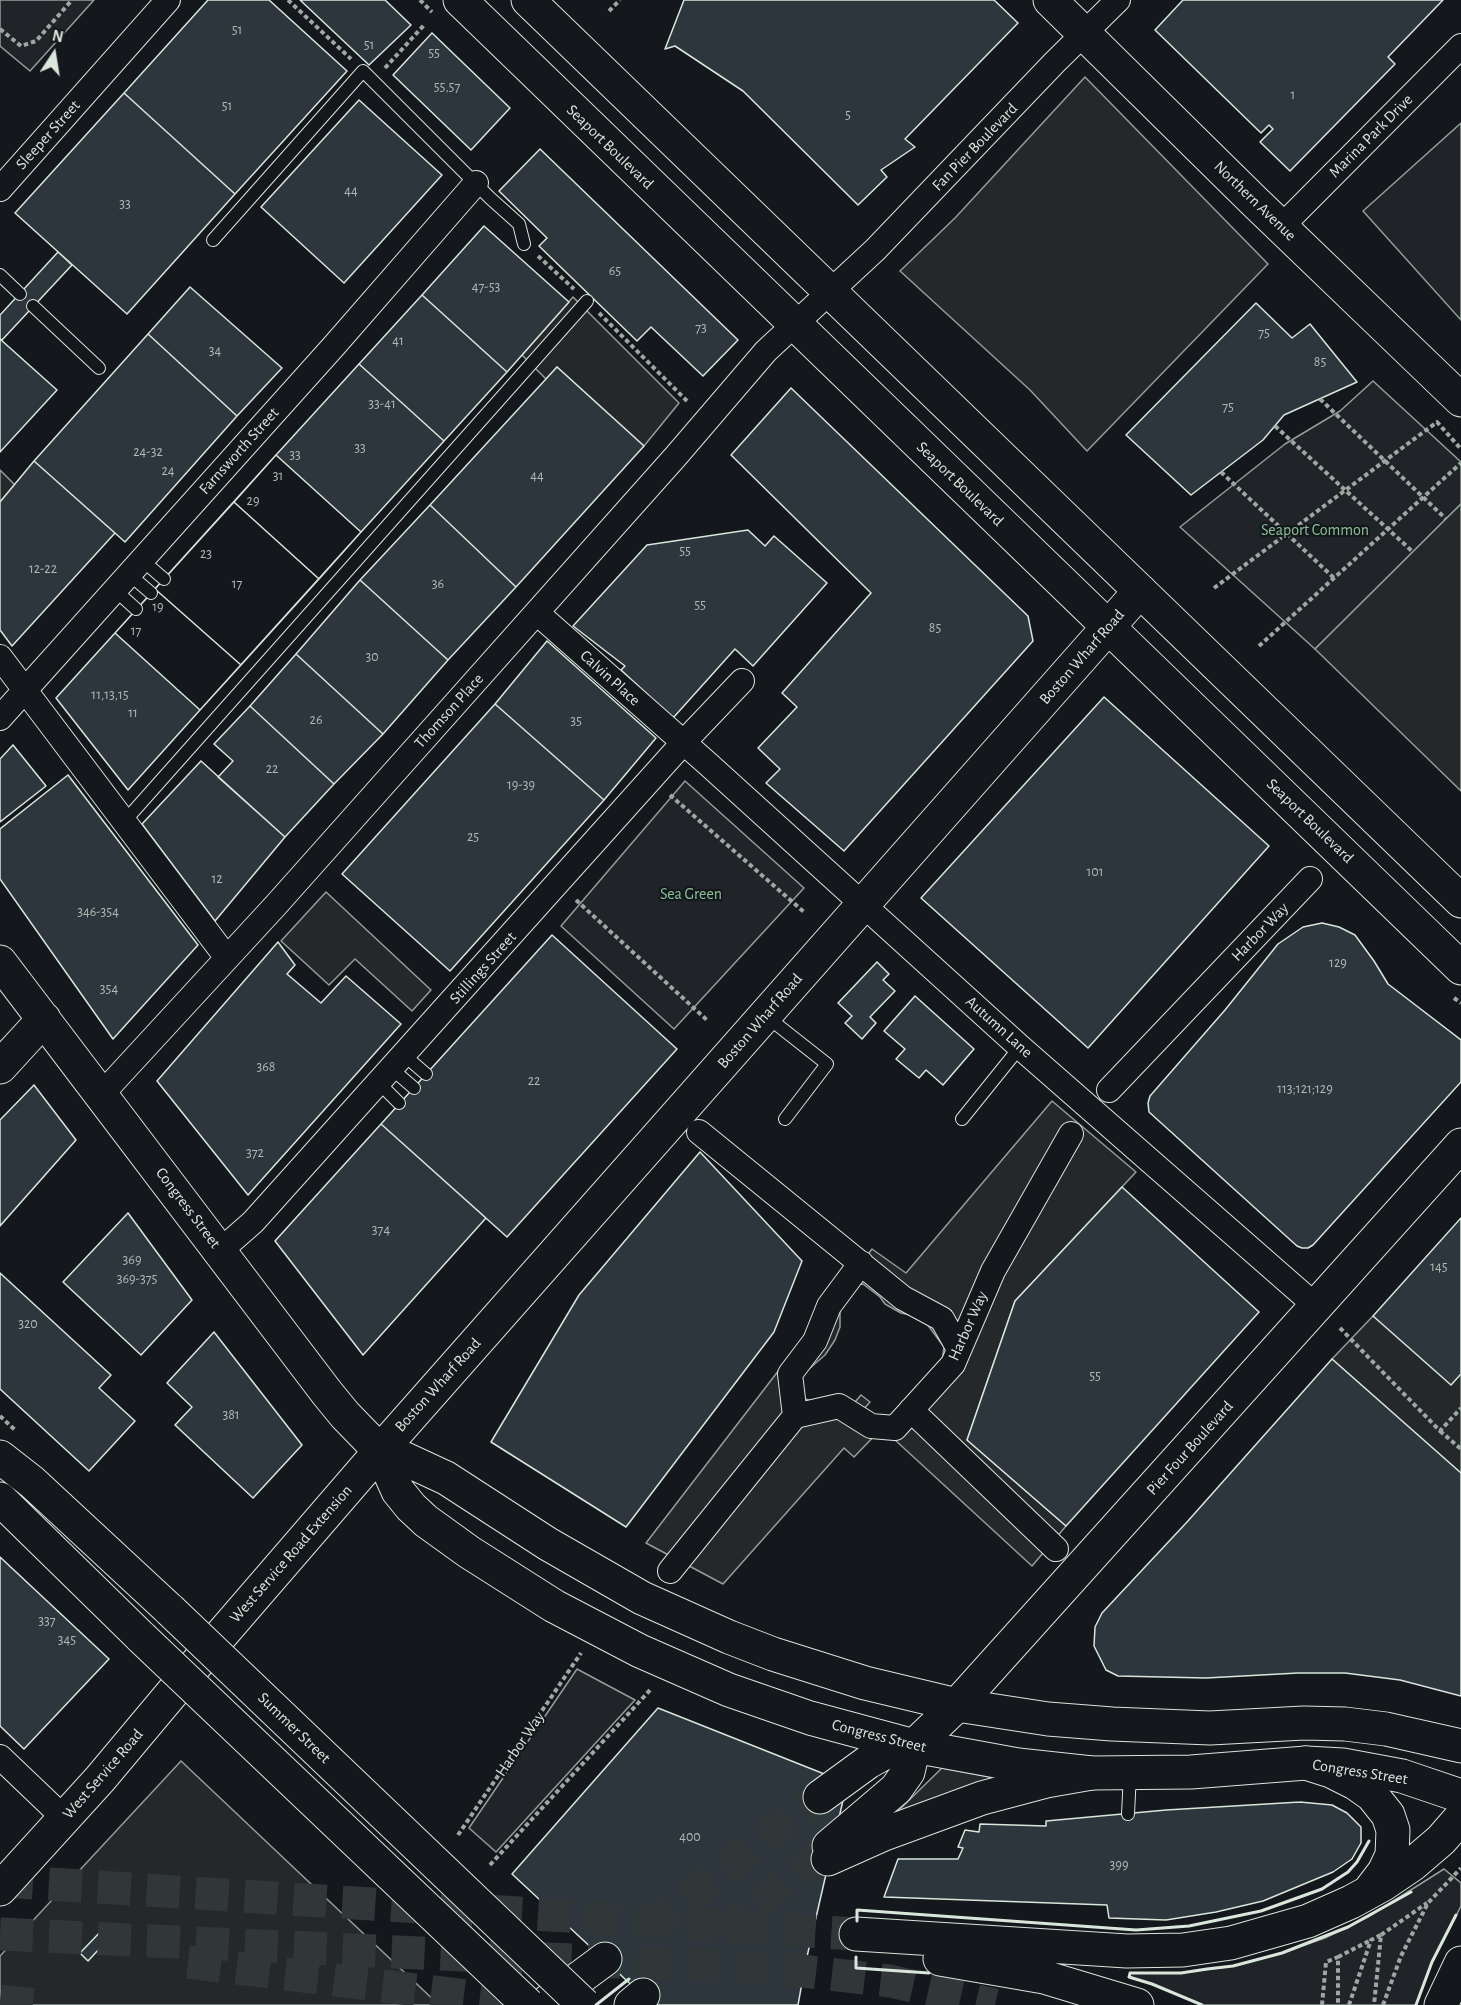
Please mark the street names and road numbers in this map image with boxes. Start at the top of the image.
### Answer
street label: Marina Park Drive [1325,90,1417,182]
street label: Sleeper Street [12,96,84,174]
street label: Fan Pier Boulevard [928,99,1022,195]
street label: Seaport Boulevard [562,101,658,193]
street label: Northern Avenue [1210,157,1300,245]
street label: Farnsworth Street [195,404,283,498]
street label: Seaport Boulevard [912,438,1008,530]
street label: Boston Wharf Road [1035,605,1129,709]
street label: Calvin Place [576,646,644,710]
street label: Thomson Place [410,670,488,752]
street label: Seaport Boulevard [1262,775,1358,867]
street label: Harbor Way [1227,899,1293,965]
street label: Stillings Street [446,928,520,1008]
street label: Boston Wharf Road [713,969,807,1073]
street label: Autumn Lane [962,992,1036,1062]
street label: Congress Street [151,1164,225,1252]
street label: Harbor Way [944,1288,992,1364]
street label: Boston Wharf Road [391,1334,485,1436]
street label: Pier Four Boulevard [1143,1397,1237,1499]
street label: West Service Road Extension [226,1481,356,1627]
street label: Summer Street [254,1689,334,1767]
street label: Harbor Way [491,1708,549,1780]
street label: Congress Street [830,1715,928,1757]
street label: West Service Road [59,1725,147,1823]
street label: Congress Street [1311,1755,1409,1789]

